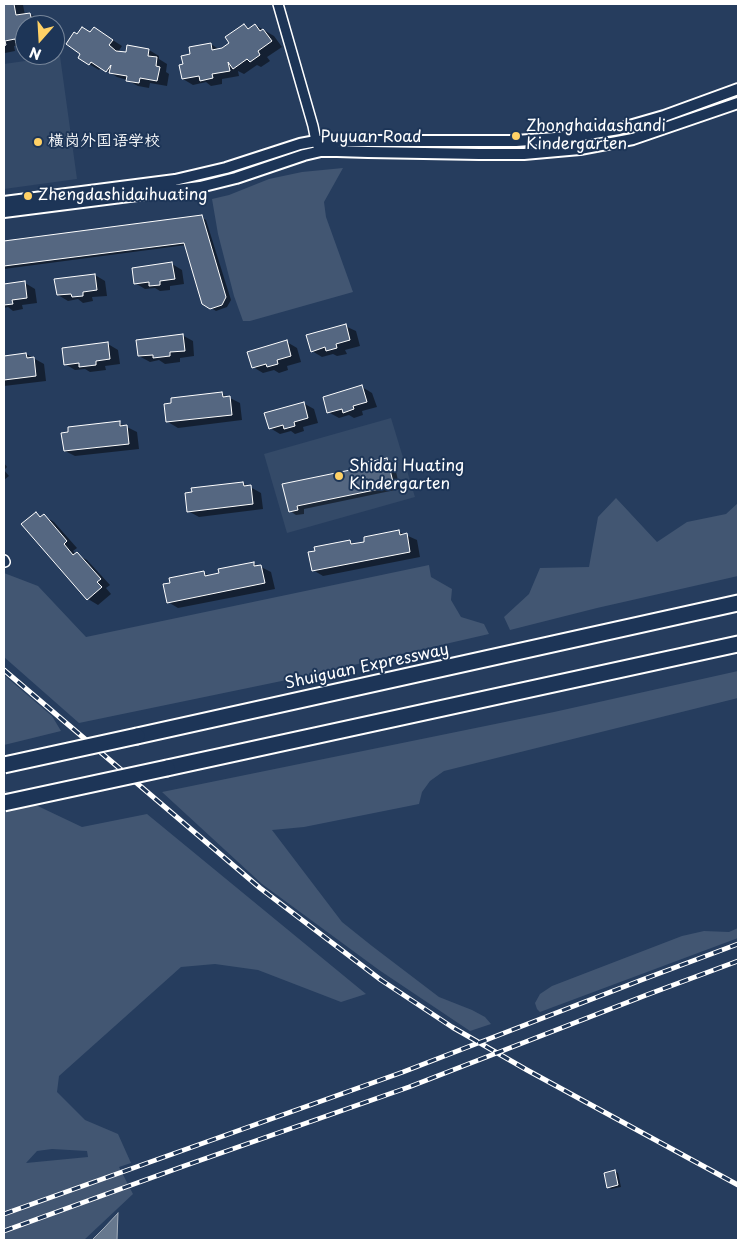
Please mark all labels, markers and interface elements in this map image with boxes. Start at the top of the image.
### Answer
north arrow [15,15,65,65]
text: N [27,42,44,65]
place label: Zhonghaidashandi Kindergarten [526,117,666,155]
street label: Puyuan Road [320,128,422,148]
marker: Zhonghaidashandi Kindergarten [510,130,522,142]
place label: 横岗外国语学校 [48,132,160,152]
marker: 横岗外国语学校 [32,136,44,148]
place label: Zhengdashidaihuating [38,186,207,206]
marker: Zhengdashidaihuating [22,190,34,202]
place label: Shidai Huating Kindergarten [349,457,464,495]
marker: Shidai Huating Kindergarten [333,470,345,482]
street label: Shuiguan Expressway [283,640,451,694]

